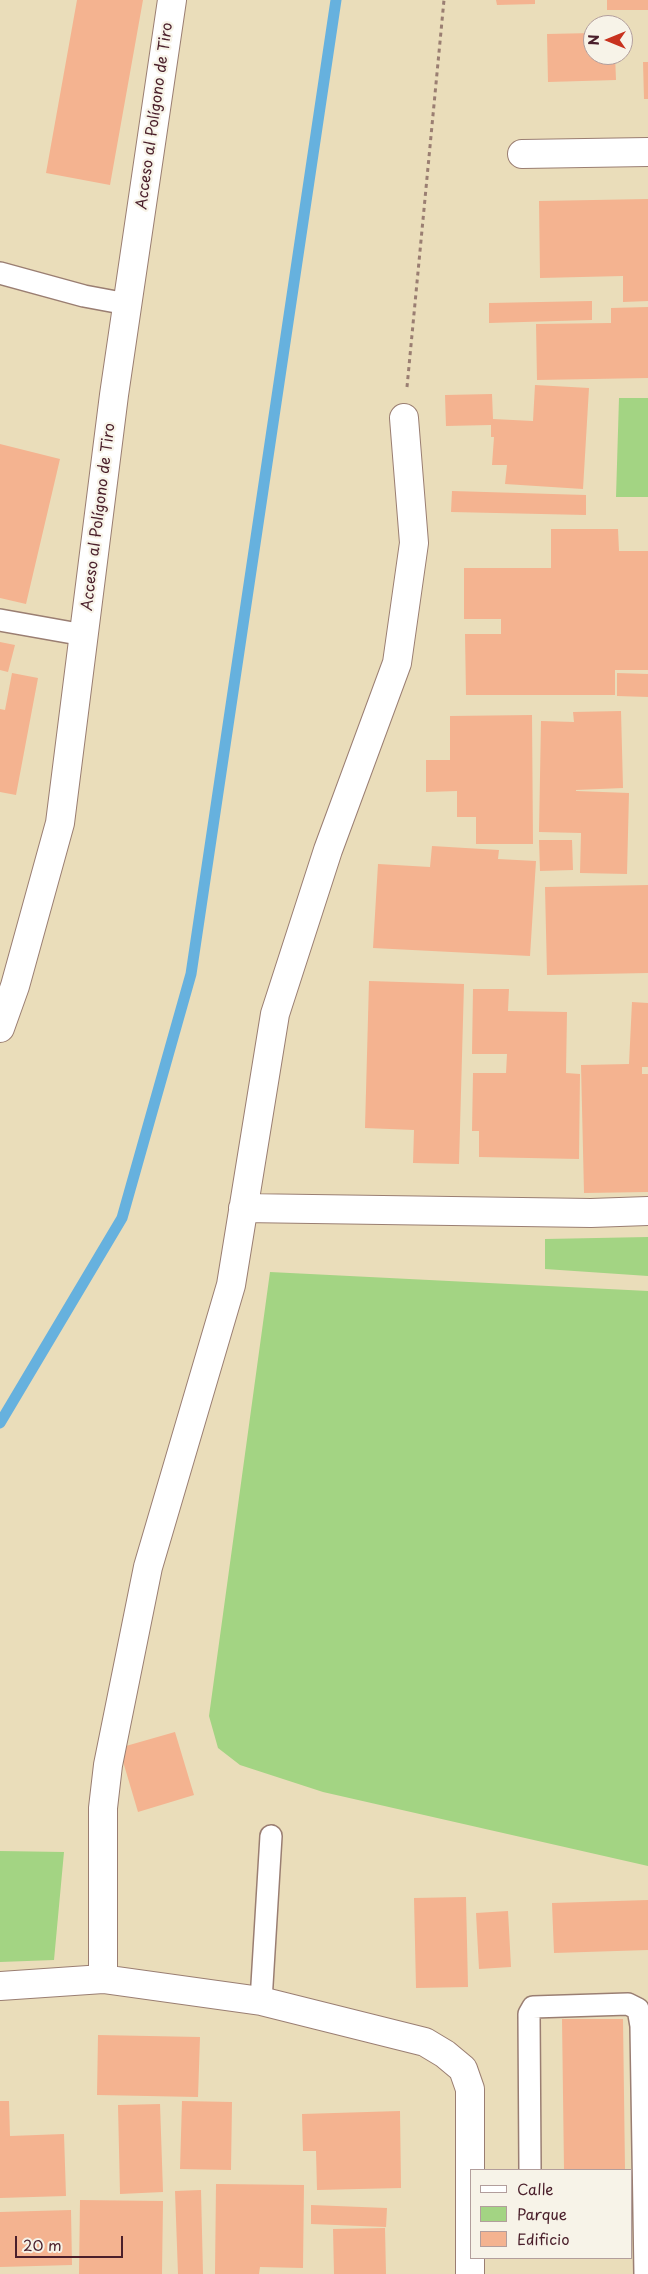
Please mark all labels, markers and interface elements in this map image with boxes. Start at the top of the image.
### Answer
north arrow [583,15,633,65]
street label: Acceso al Polígono de Tiro [133,21,177,211]
text: N [583,34,604,46]
street label: Acceso al Polígono de Tiro [79,422,119,612]
legend [470,2169,633,2259]
text: Calle [517,2177,554,2200]
text: Parque [517,2202,567,2225]
scale bar [18,2226,125,2258]
text: Edificio [517,2227,570,2250]
text: 20 m [23,2233,62,2256]

